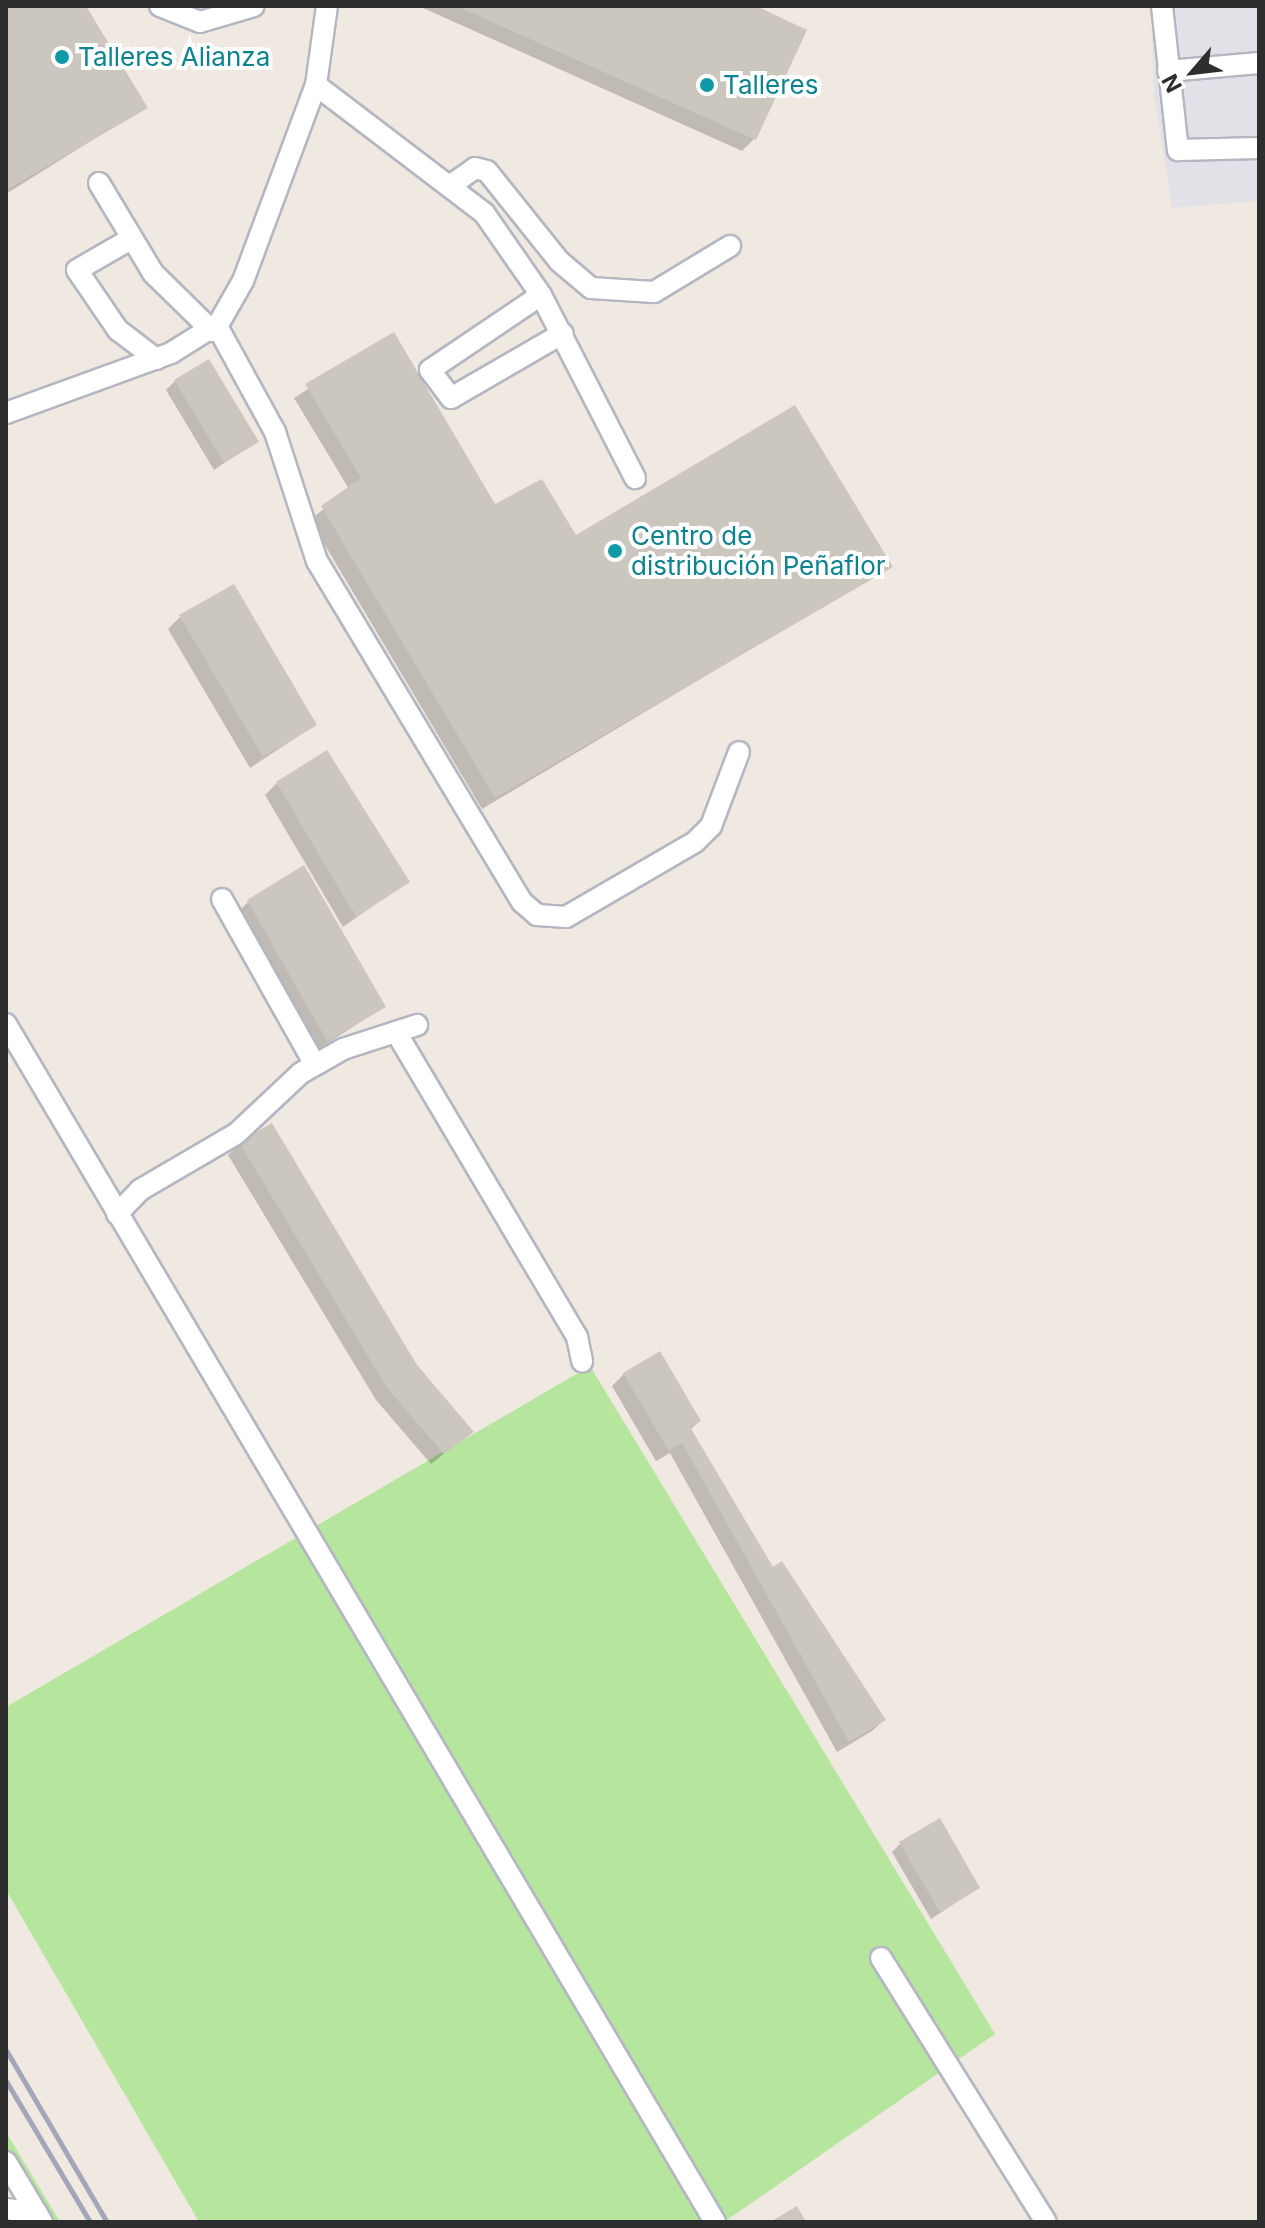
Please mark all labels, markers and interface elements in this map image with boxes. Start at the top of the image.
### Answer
north arrow [1153,32,1233,112]
place label: Talleres Alianza [78,41,270,73]
marker: Talleres Alianza [53,48,71,66]
place label: Talleres [723,69,818,101]
text: N [1156,70,1187,97]
marker: Talleres [698,76,716,94]
place label: Centro de distribución Peñaflor [631,520,886,582]
marker: Centro de distribución Peñaflor [606,542,624,560]

